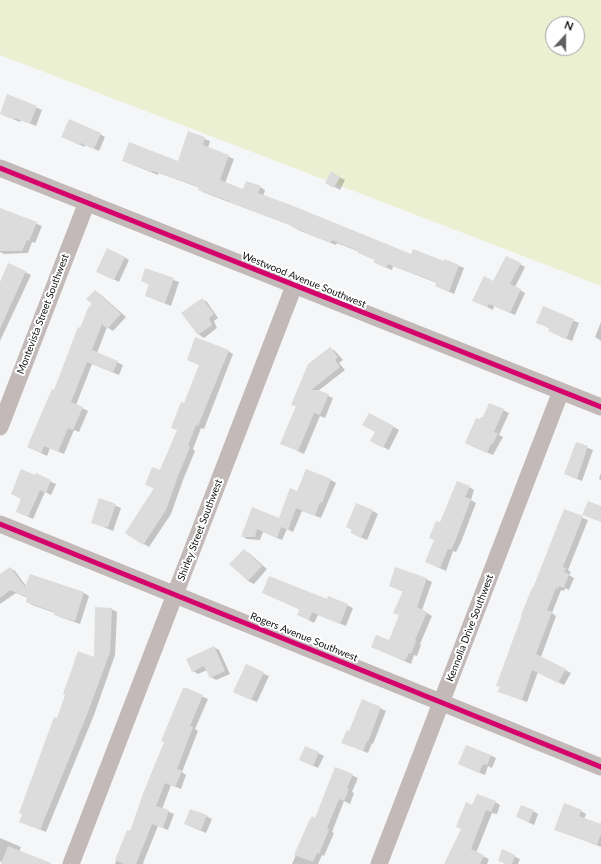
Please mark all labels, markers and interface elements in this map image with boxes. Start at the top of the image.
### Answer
north arrow [545,16,585,56]
text: N [563,18,575,33]
street label: Westwood Avenue Southwest [240,250,368,310]
street label: Montevista Street Southwest [15,252,71,376]
street label: Shirley Street Southwest [175,478,225,582]
street label: Kennolia Drive Southwest [444,573,496,683]
street label: Rogers Avenue Southwest [248,610,360,664]

